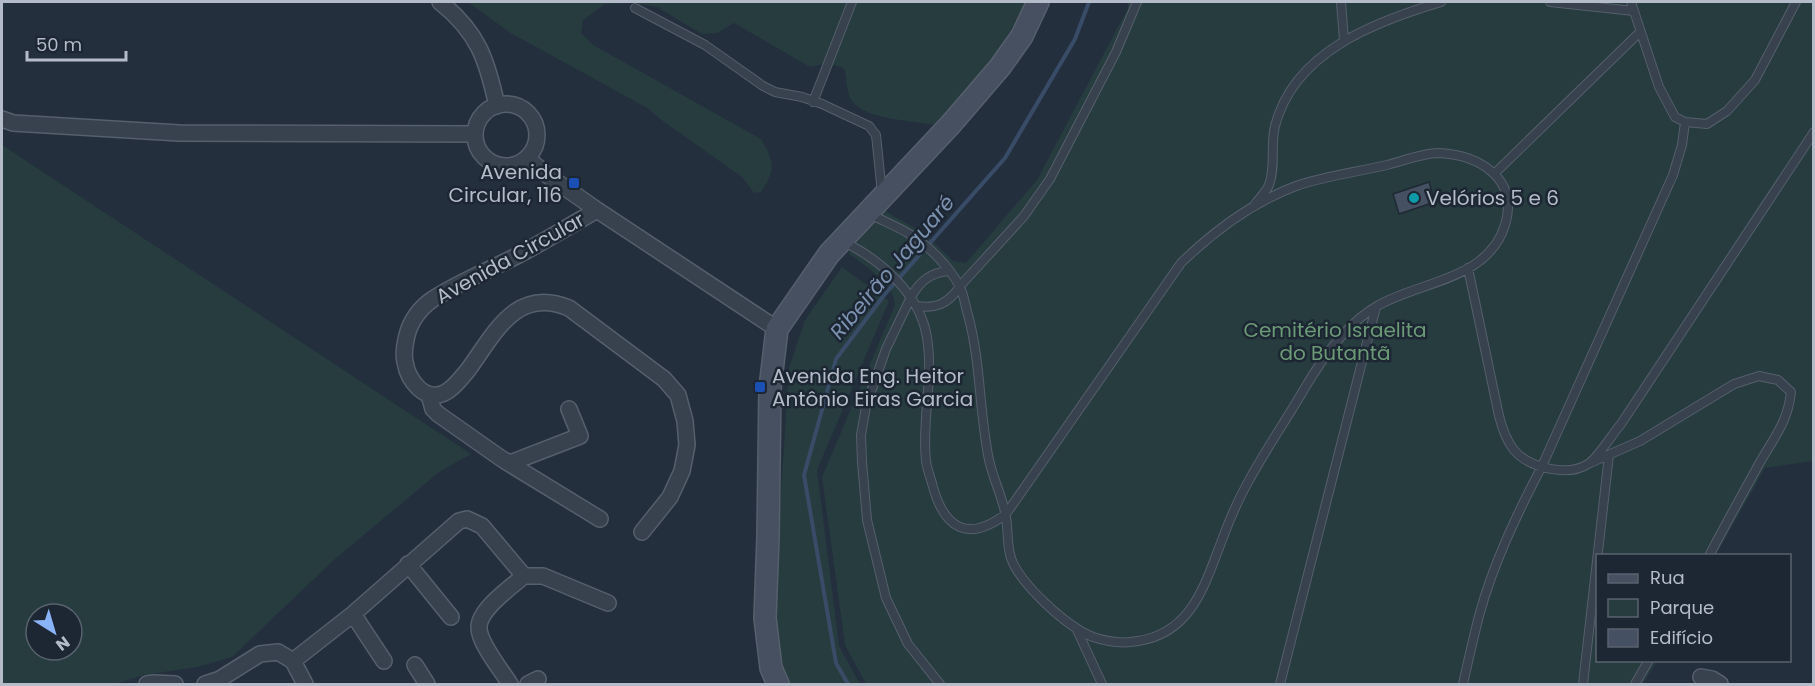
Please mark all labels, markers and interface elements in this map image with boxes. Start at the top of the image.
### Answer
scale bar [27,24,126,62]
text: 50 m [36,32,82,57]
place label: Avenida Circular, 116 [449,158,562,209]
marker: Avenida Circular, 116 [567,176,581,190]
place label: Velórios 5 e 6 [1426,184,1559,212]
water label: Ribeirão Jaguaré [823,189,961,345]
marker: Velórios 5 e 6 [1407,191,1421,205]
street label: Avenida Circular [431,206,589,310]
park label: Cemitério Israelita do Butantã [1244,316,1426,367]
place label: Avenida Eng. Heitor Antônio Eiras Garcia [772,362,973,413]
marker: Avenida Eng. Heitor Antônio Eiras Garcia [753,380,767,394]
legend [1596,554,1791,662]
text: Rua [1650,565,1685,590]
text: Parque [1650,595,1714,620]
north arrow [24,602,84,662]
text: Edifício [1650,625,1713,650]
text: N [51,631,74,656]

